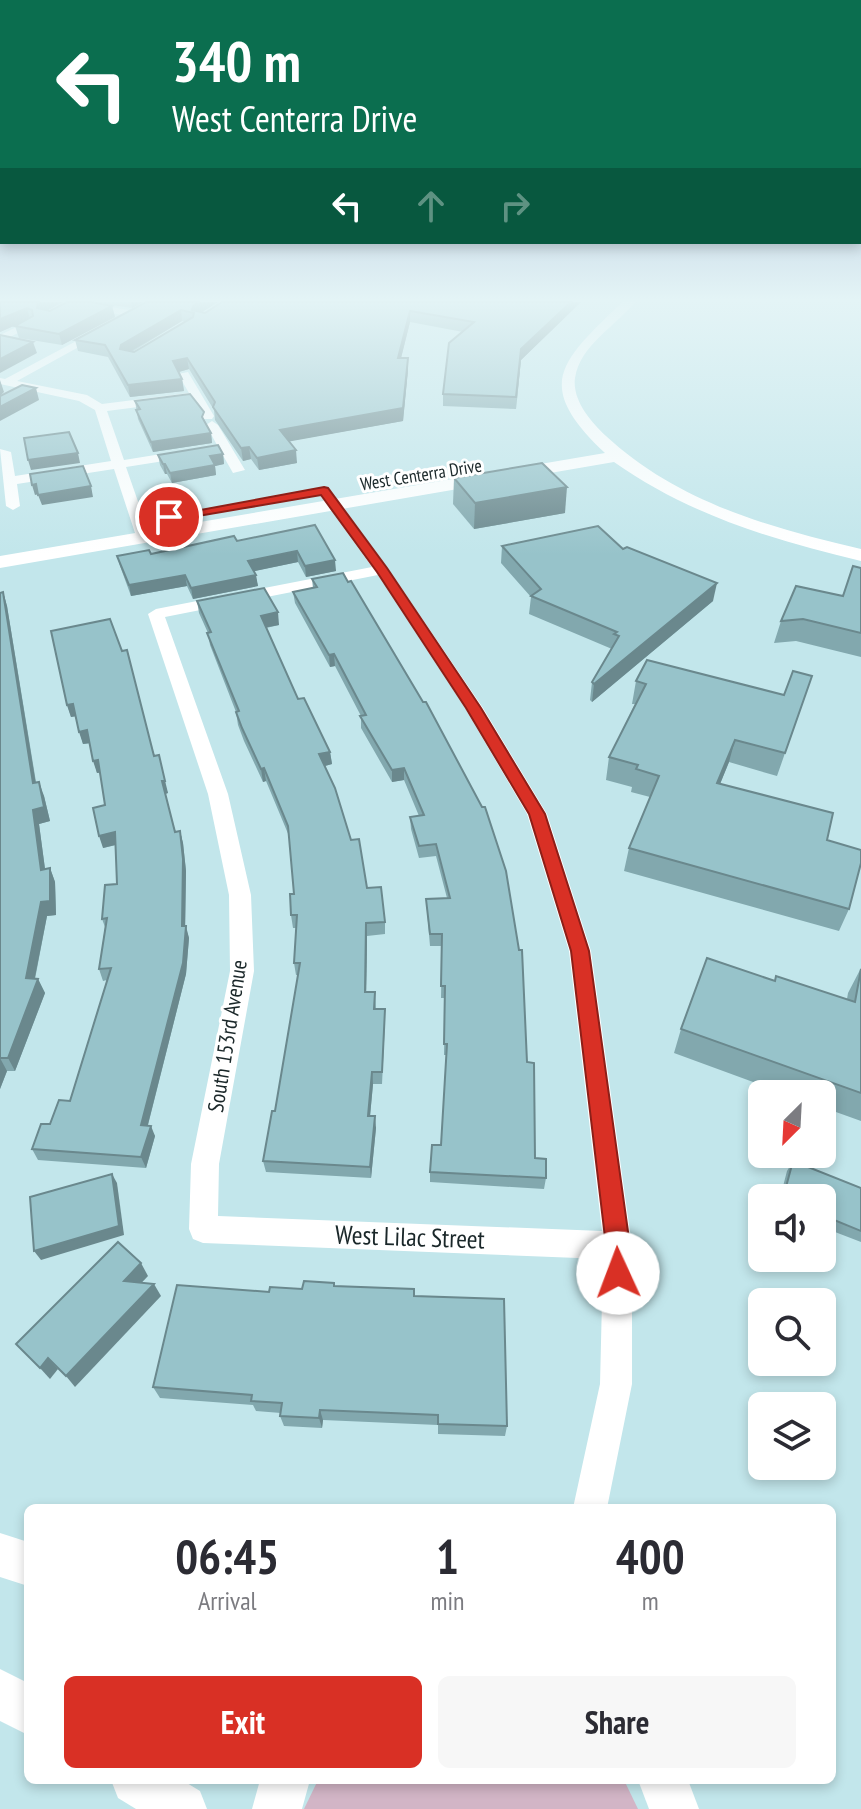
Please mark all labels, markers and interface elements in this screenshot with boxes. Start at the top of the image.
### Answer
text: 340 m [172,25,301,97]
icon: left [40,32,144,136]
text: West Centerra Drive [172,95,417,142]
icon: left [325,184,369,228]
icon: ahead [409,184,453,228]
icon: right [493,184,537,228]
street label: West Centerra Drive [359,454,483,495]
pin [135,483,203,551]
icon: arrive [147,495,191,539]
street label: South 153rd Avenue [201,958,253,1114]
north arrow [748,1080,836,1168]
map controls [748,1080,836,1480]
button: sound [748,1184,836,1272]
street label: West Lilac Street [335,1217,485,1256]
position arrow [576,1231,660,1315]
button: search [748,1288,836,1376]
button: layers [748,1392,836,1480]
text: 06:45 [175,1525,279,1587]
text: 1 [436,1525,459,1587]
text: 400 [616,1525,685,1587]
text: Arrival [198,1584,257,1617]
text: min [430,1584,464,1617]
text: m [642,1584,659,1617]
button: Exit [64,1676,422,1768]
button: Share [438,1676,796,1768]

